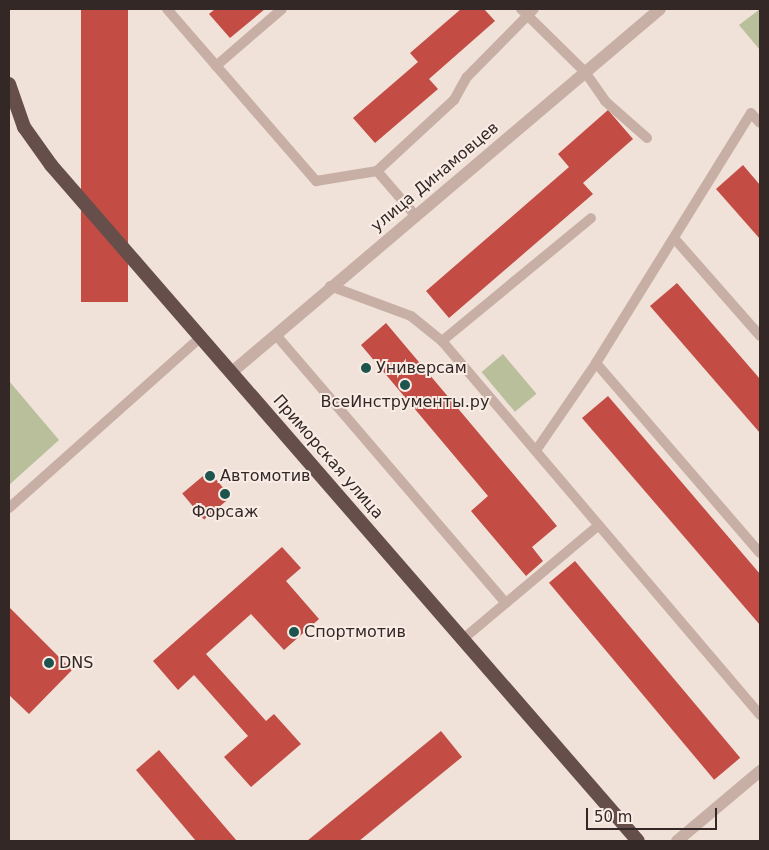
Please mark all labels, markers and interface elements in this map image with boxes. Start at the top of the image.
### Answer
street label: улица Динамовцев [367,118,503,236]
place label: Универсам [376,358,467,378]
marker: Универсам [360,362,372,374]
marker: ВсеИнструменты.ру [399,379,411,391]
street label: Приморская улица [269,391,387,523]
place label: ВсеИнструменты.ру [321,392,489,412]
place label: Автомотив [220,466,310,486]
marker: Автомотив [204,470,216,482]
marker: Форсаж [219,488,231,500]
place label: Форсаж [192,502,258,522]
place label: Спортмотив [304,622,406,642]
marker: Спортмотив [288,626,300,638]
place label: DNS [59,653,93,673]
marker: DNS [43,657,55,669]
scale bar [589,798,720,830]
text: 50 m [594,808,632,826]

